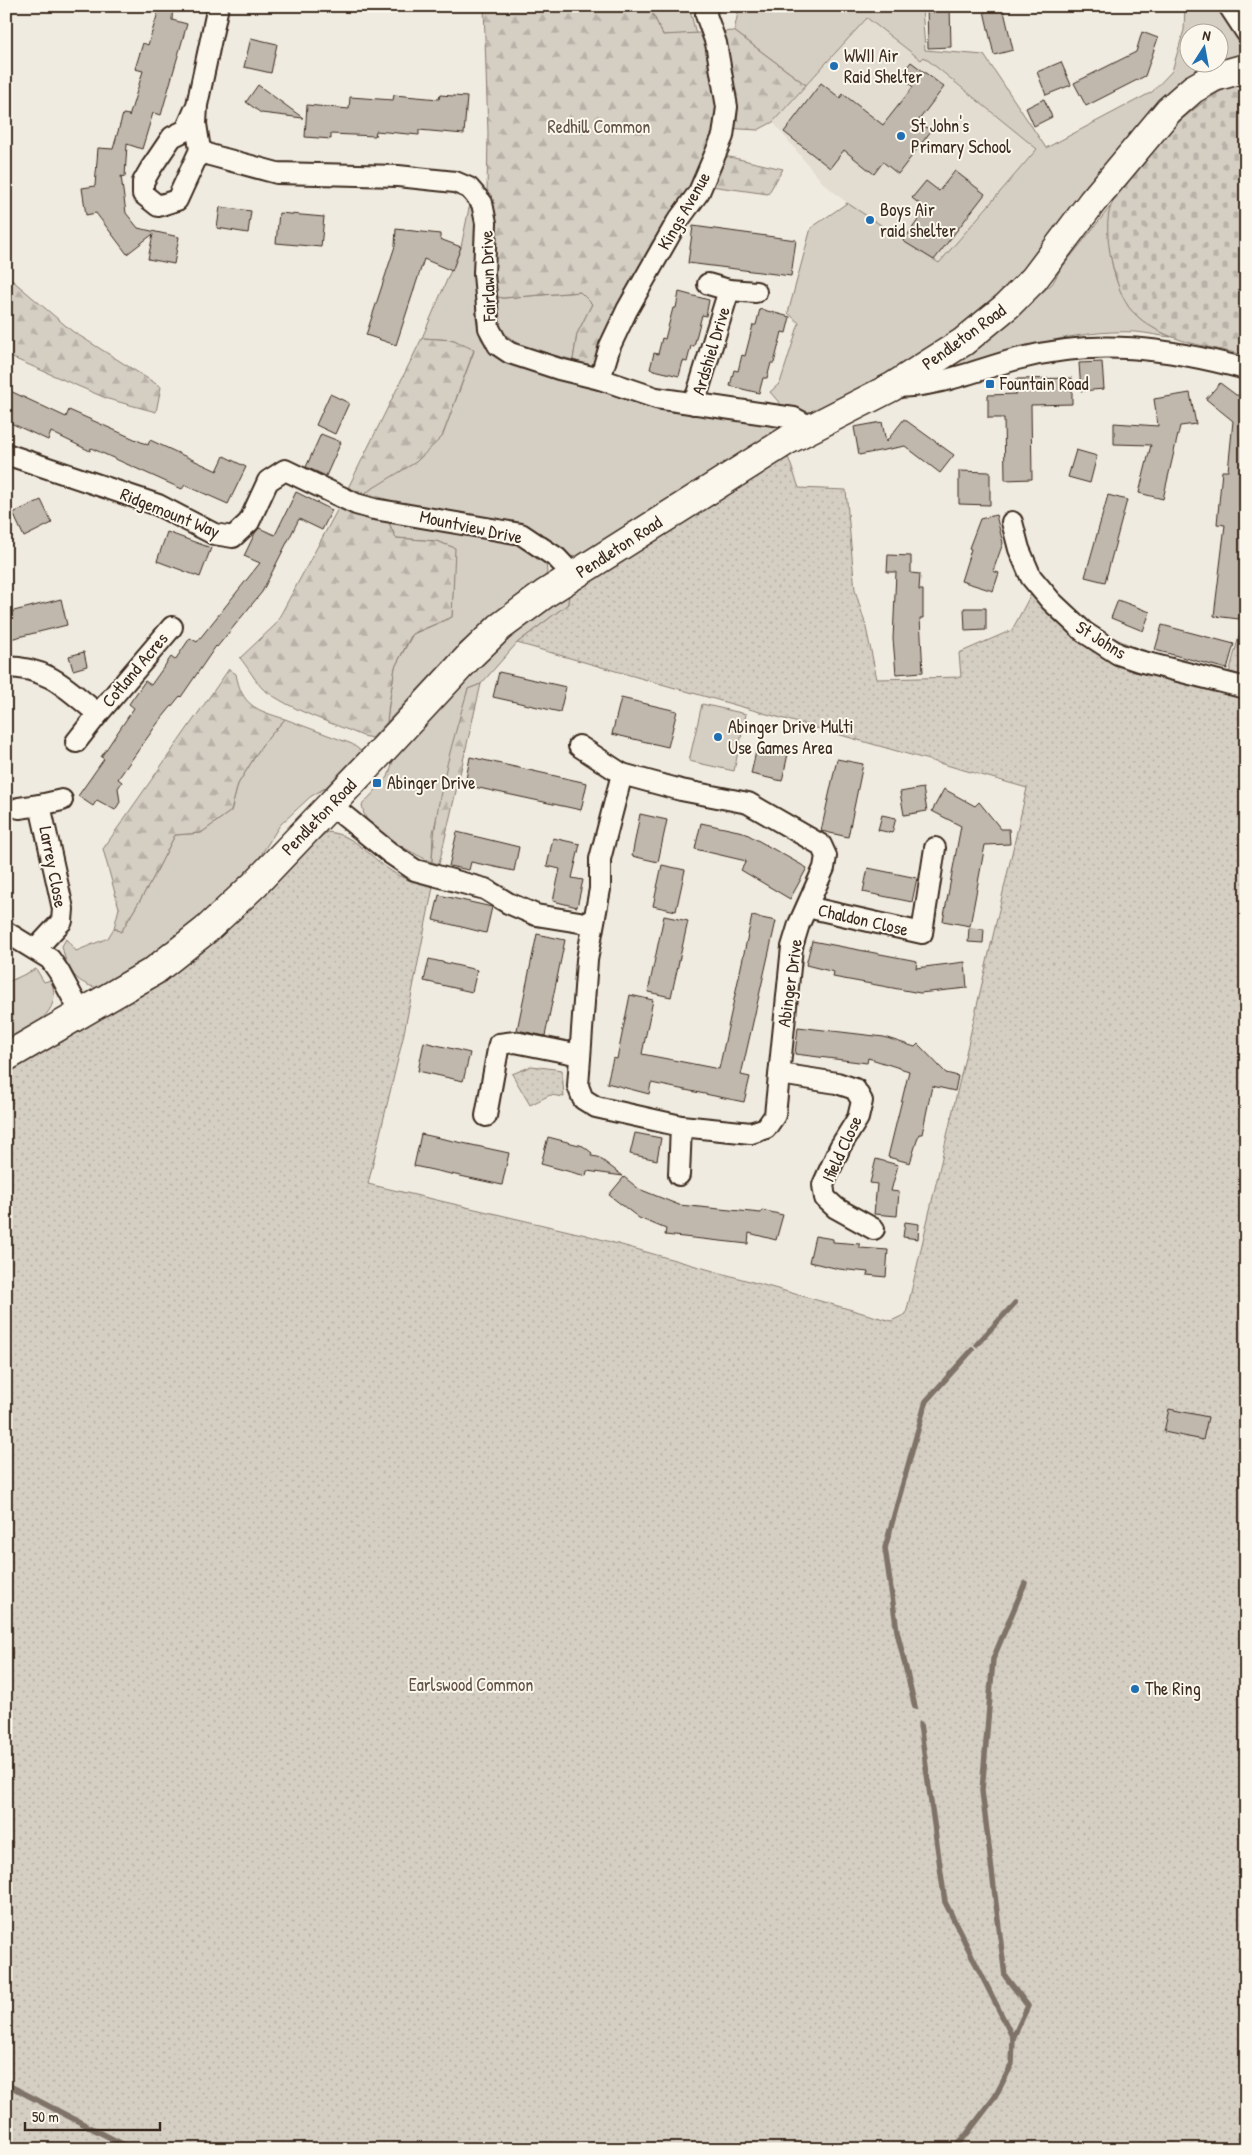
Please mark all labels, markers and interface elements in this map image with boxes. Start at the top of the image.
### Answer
north arrow [1180,22,1230,72]
text: N [1201,25,1213,45]
place label: WWII Air Raid Shelter [844,43,923,89]
marker: WWII Air Raid Shelter [828,60,840,72]
place label: St John's Primary School [911,113,1011,159]
park label: Redhill Common [548,114,650,139]
marker: St John's Primary School [895,130,907,142]
street label: Kings Avenue [651,167,716,254]
place label: Boys Air raid shelter [880,197,956,243]
marker: Boys Air raid shelter [864,214,876,226]
street label: Fairlawn Drive [473,230,502,323]
street label: Pendleton Road [917,298,1011,376]
street label: Ardshiel Drive [685,304,736,398]
place label: Fountain Road [999,371,1088,396]
marker: Fountain Road [984,378,996,390]
street label: Ridgemount Way [117,481,224,544]
street label: Mountview Drive [418,503,525,550]
street label: Pendleton Road [571,509,667,584]
street label: St Johns [1071,614,1131,665]
street label: Cotland Acres [96,627,174,713]
place label: Abinger Drive Multi Use Games Area [728,714,854,760]
marker: Abinger Drive Multi Use Games Area [712,731,724,743]
place label: Abinger Drive [387,770,476,795]
street label: Pendleton Road [276,773,362,861]
marker: Abinger Drive [371,777,383,789]
street label: Larrey Close [33,824,74,910]
street label: Chaldon Close [816,897,911,942]
street label: Abinger Drive [771,937,808,1028]
street label: Ifield Close [815,1112,868,1186]
park label: Earlswood Common [409,1672,533,1697]
place label: The Ring [1145,1676,1201,1701]
marker: The Ring [1129,1683,1141,1695]
scale bar [25,2100,160,2132]
text: 50 m [32,2106,59,2127]

